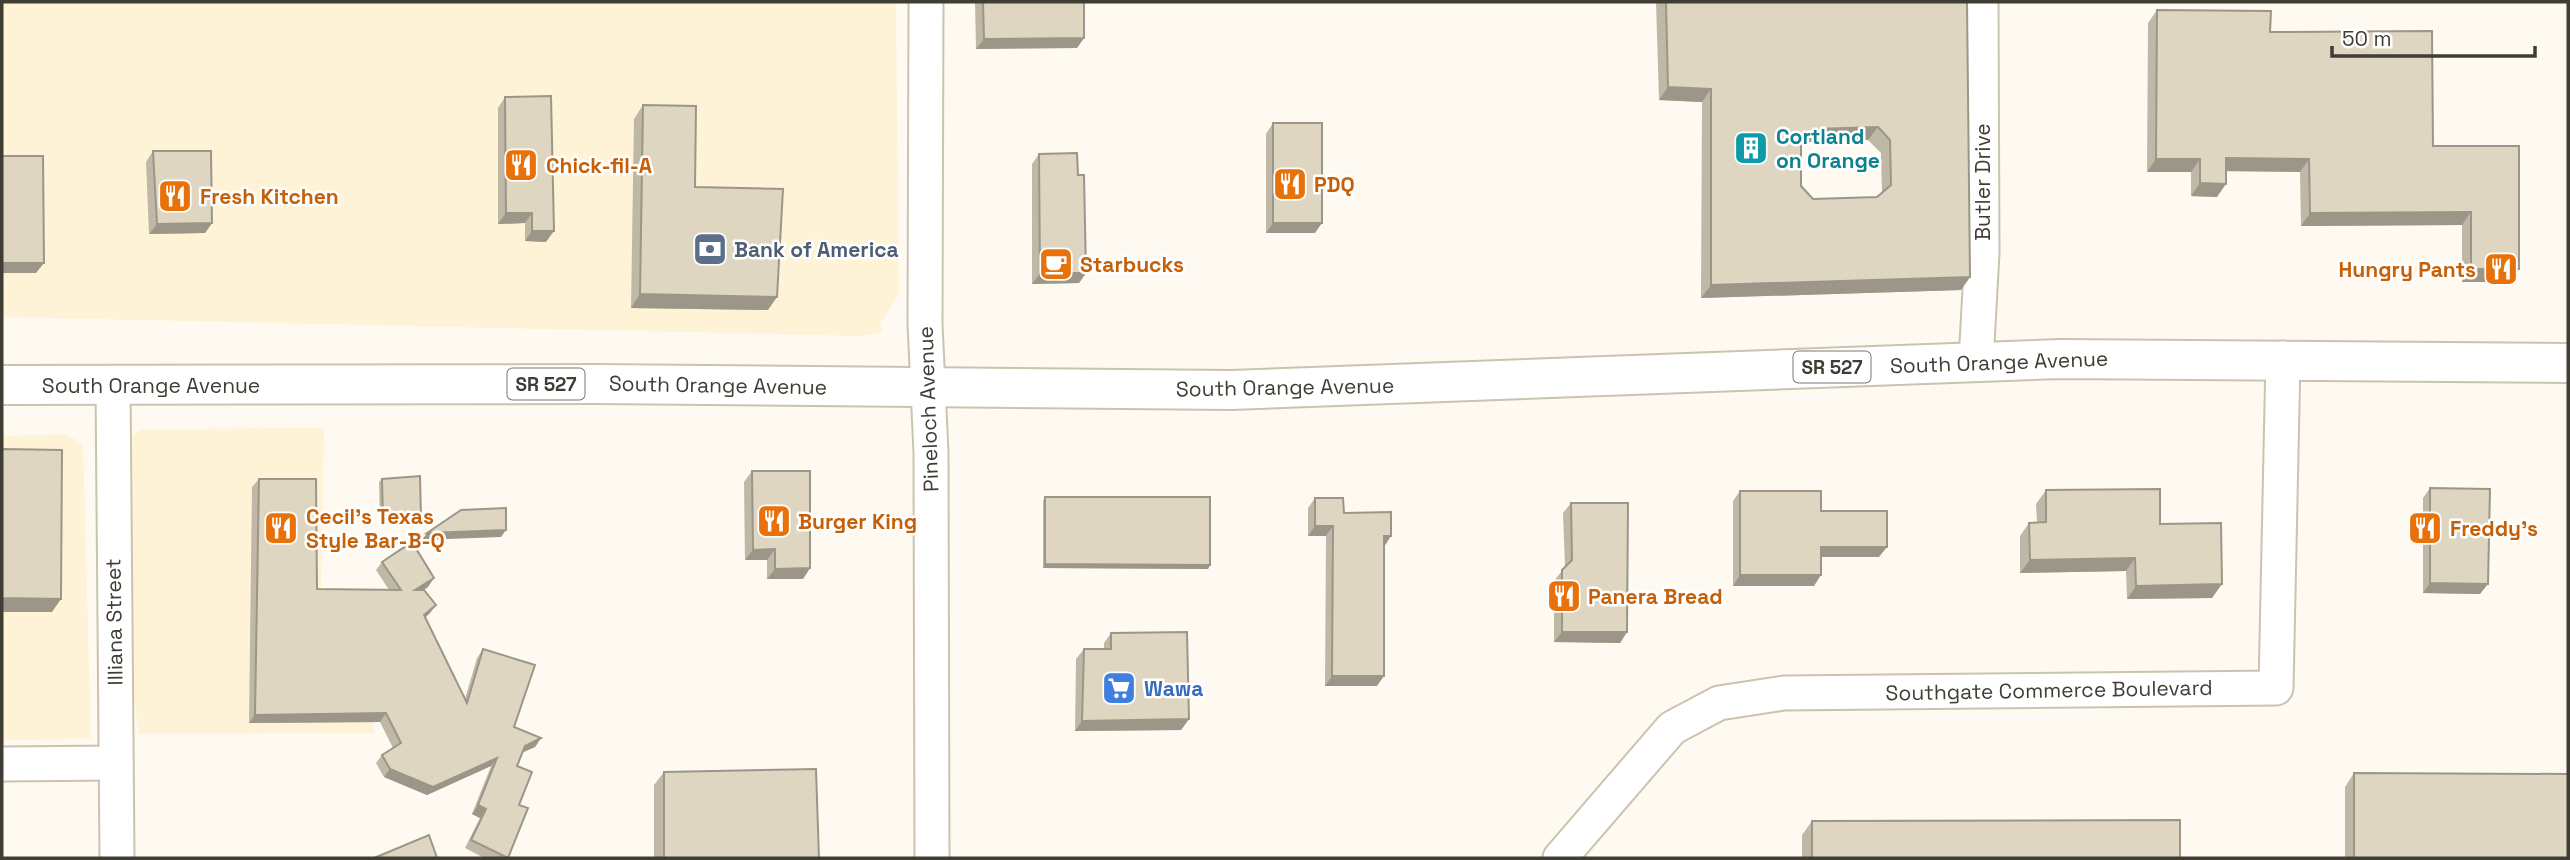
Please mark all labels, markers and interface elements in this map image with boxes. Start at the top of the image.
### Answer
scale bar [2332,14,2535,58]
text: 50 m [2342,25,2392,52]
place label: Cortland on Orange [1776,123,1880,174]
street label: Butler Drive [1969,123,1996,241]
building icon: Cortland on Orange [1732,129,1770,167]
restaurant icon: Chick-fil-A [502,146,540,184]
place label: Chick-fil-A [546,152,652,179]
restaurant icon: PDQ [1271,165,1309,203]
place label: PDQ [1314,171,1355,198]
restaurant icon: Fresh Kitchen [156,177,194,215]
place label: Fresh Kitchen [200,183,339,210]
bank icon: Bank of America [691,230,729,268]
place label: Bank of America [734,236,899,263]
cafe icon: Starbucks [1037,245,1075,283]
restaurant icon: Hungry Pants [2482,250,2520,288]
place label: Starbucks [1080,251,1184,278]
place label: Hungry Pants [2339,256,2476,283]
street label: Pineloch Avenue [912,326,944,492]
street label: South Orange Avenue [1889,345,2109,379]
road number: SR 527 [1794,352,1870,382]
road number: SR 527 [508,368,584,400]
street label: South Orange Avenue [609,370,827,400]
street label: South Orange Avenue [42,372,260,399]
street label: South Orange Avenue [1176,372,1394,402]
restaurant icon: Burger King [755,502,793,540]
place label: Cecil's Texas Style Bar-B-Q [306,503,445,554]
place label: Burger King [798,508,917,535]
restaurant icon: Cecil's Texas Style Bar-B-Q [262,509,300,547]
restaurant icon: Freddy's [2406,509,2444,547]
place label: Freddy's [2450,515,2538,542]
street label: Illiana Street [99,558,129,686]
restaurant icon: Panera Bread [1545,577,1583,615]
place label: Panera Bread [1588,583,1723,610]
supermarket icon: Wawa [1100,669,1138,707]
street label: Southgate Commerce Boulevard [1885,674,2213,706]
place label: Wawa [1144,675,1203,702]

